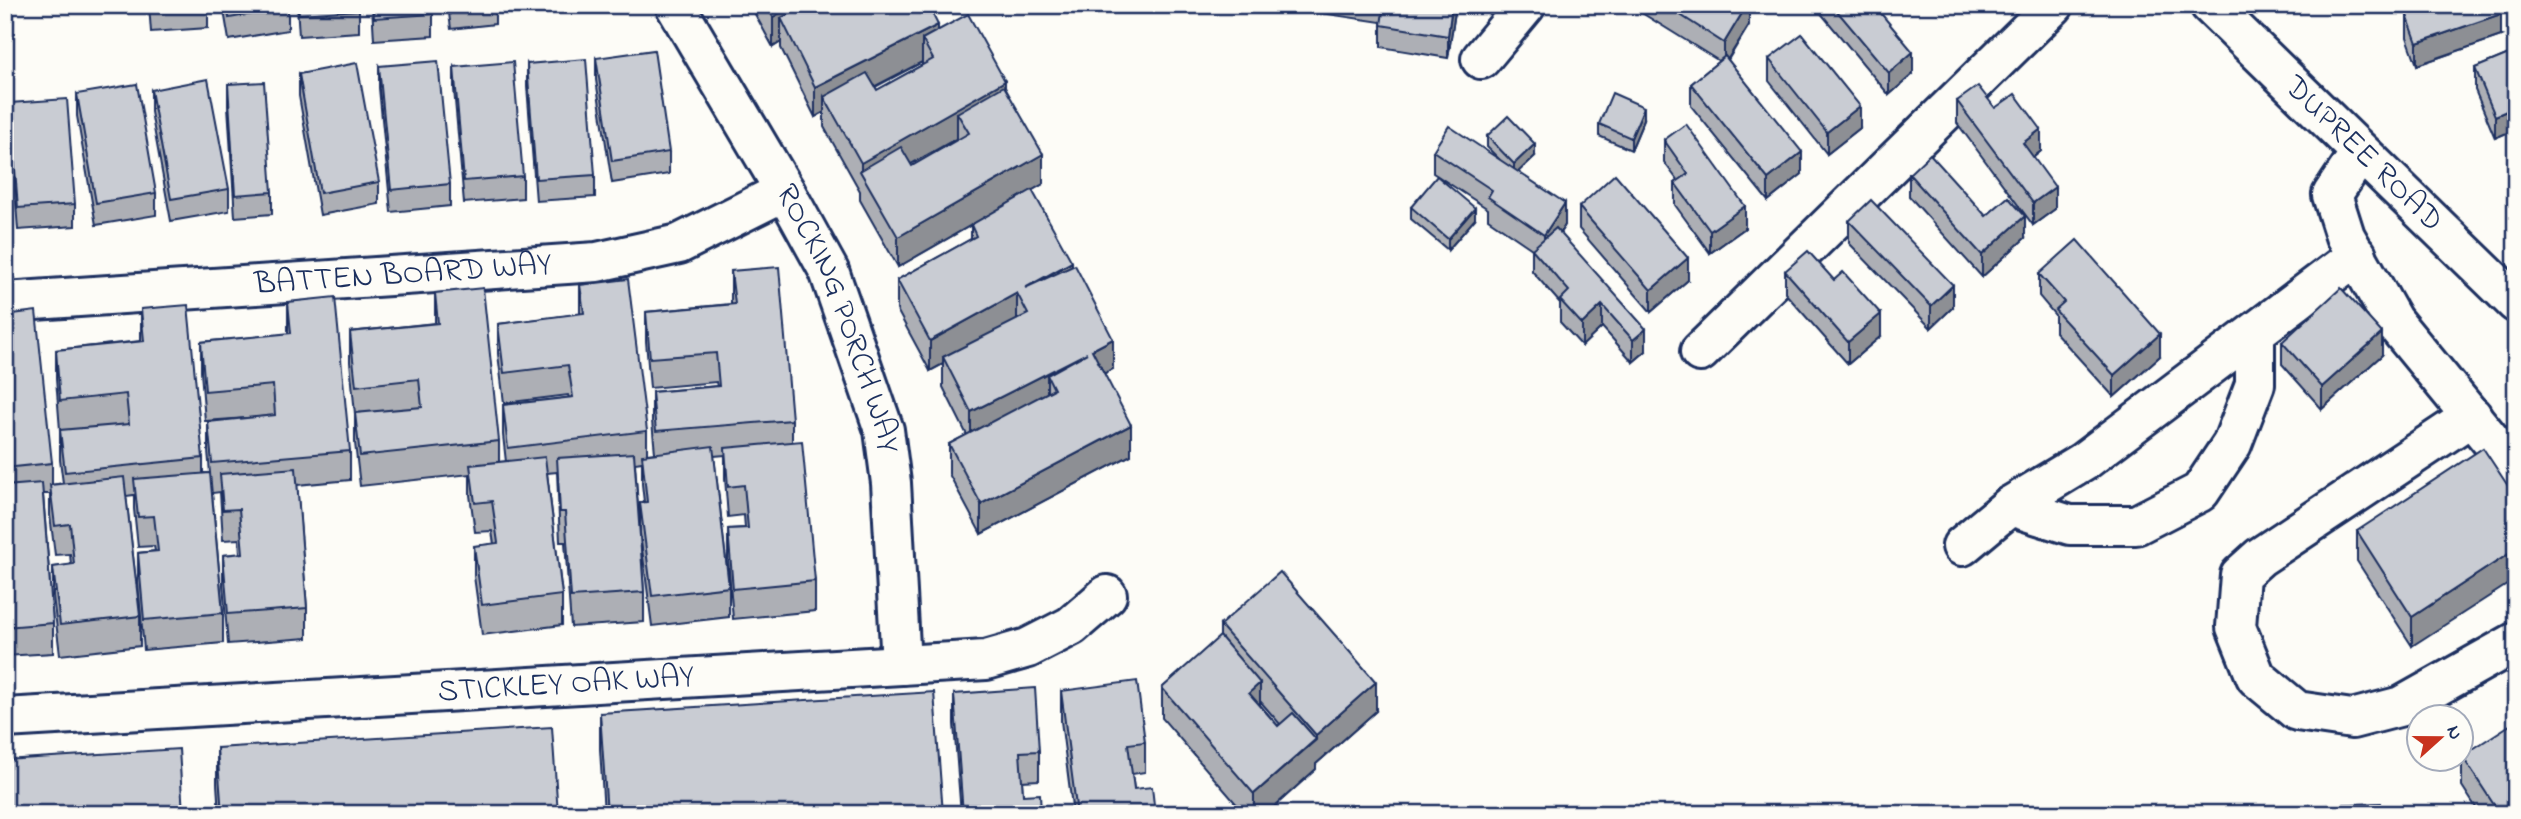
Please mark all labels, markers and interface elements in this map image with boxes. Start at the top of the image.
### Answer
street label: DUPREE ROAD [2272,65,2454,243]
street label: ROCKING PORCH WAY [762,176,910,456]
street label: BATTEN BOARD WAY [252,242,554,309]
street label: STICKLEY OAK WAY [436,654,696,716]
north arrow [2406,704,2476,774]
text: N [2439,722,2469,744]

